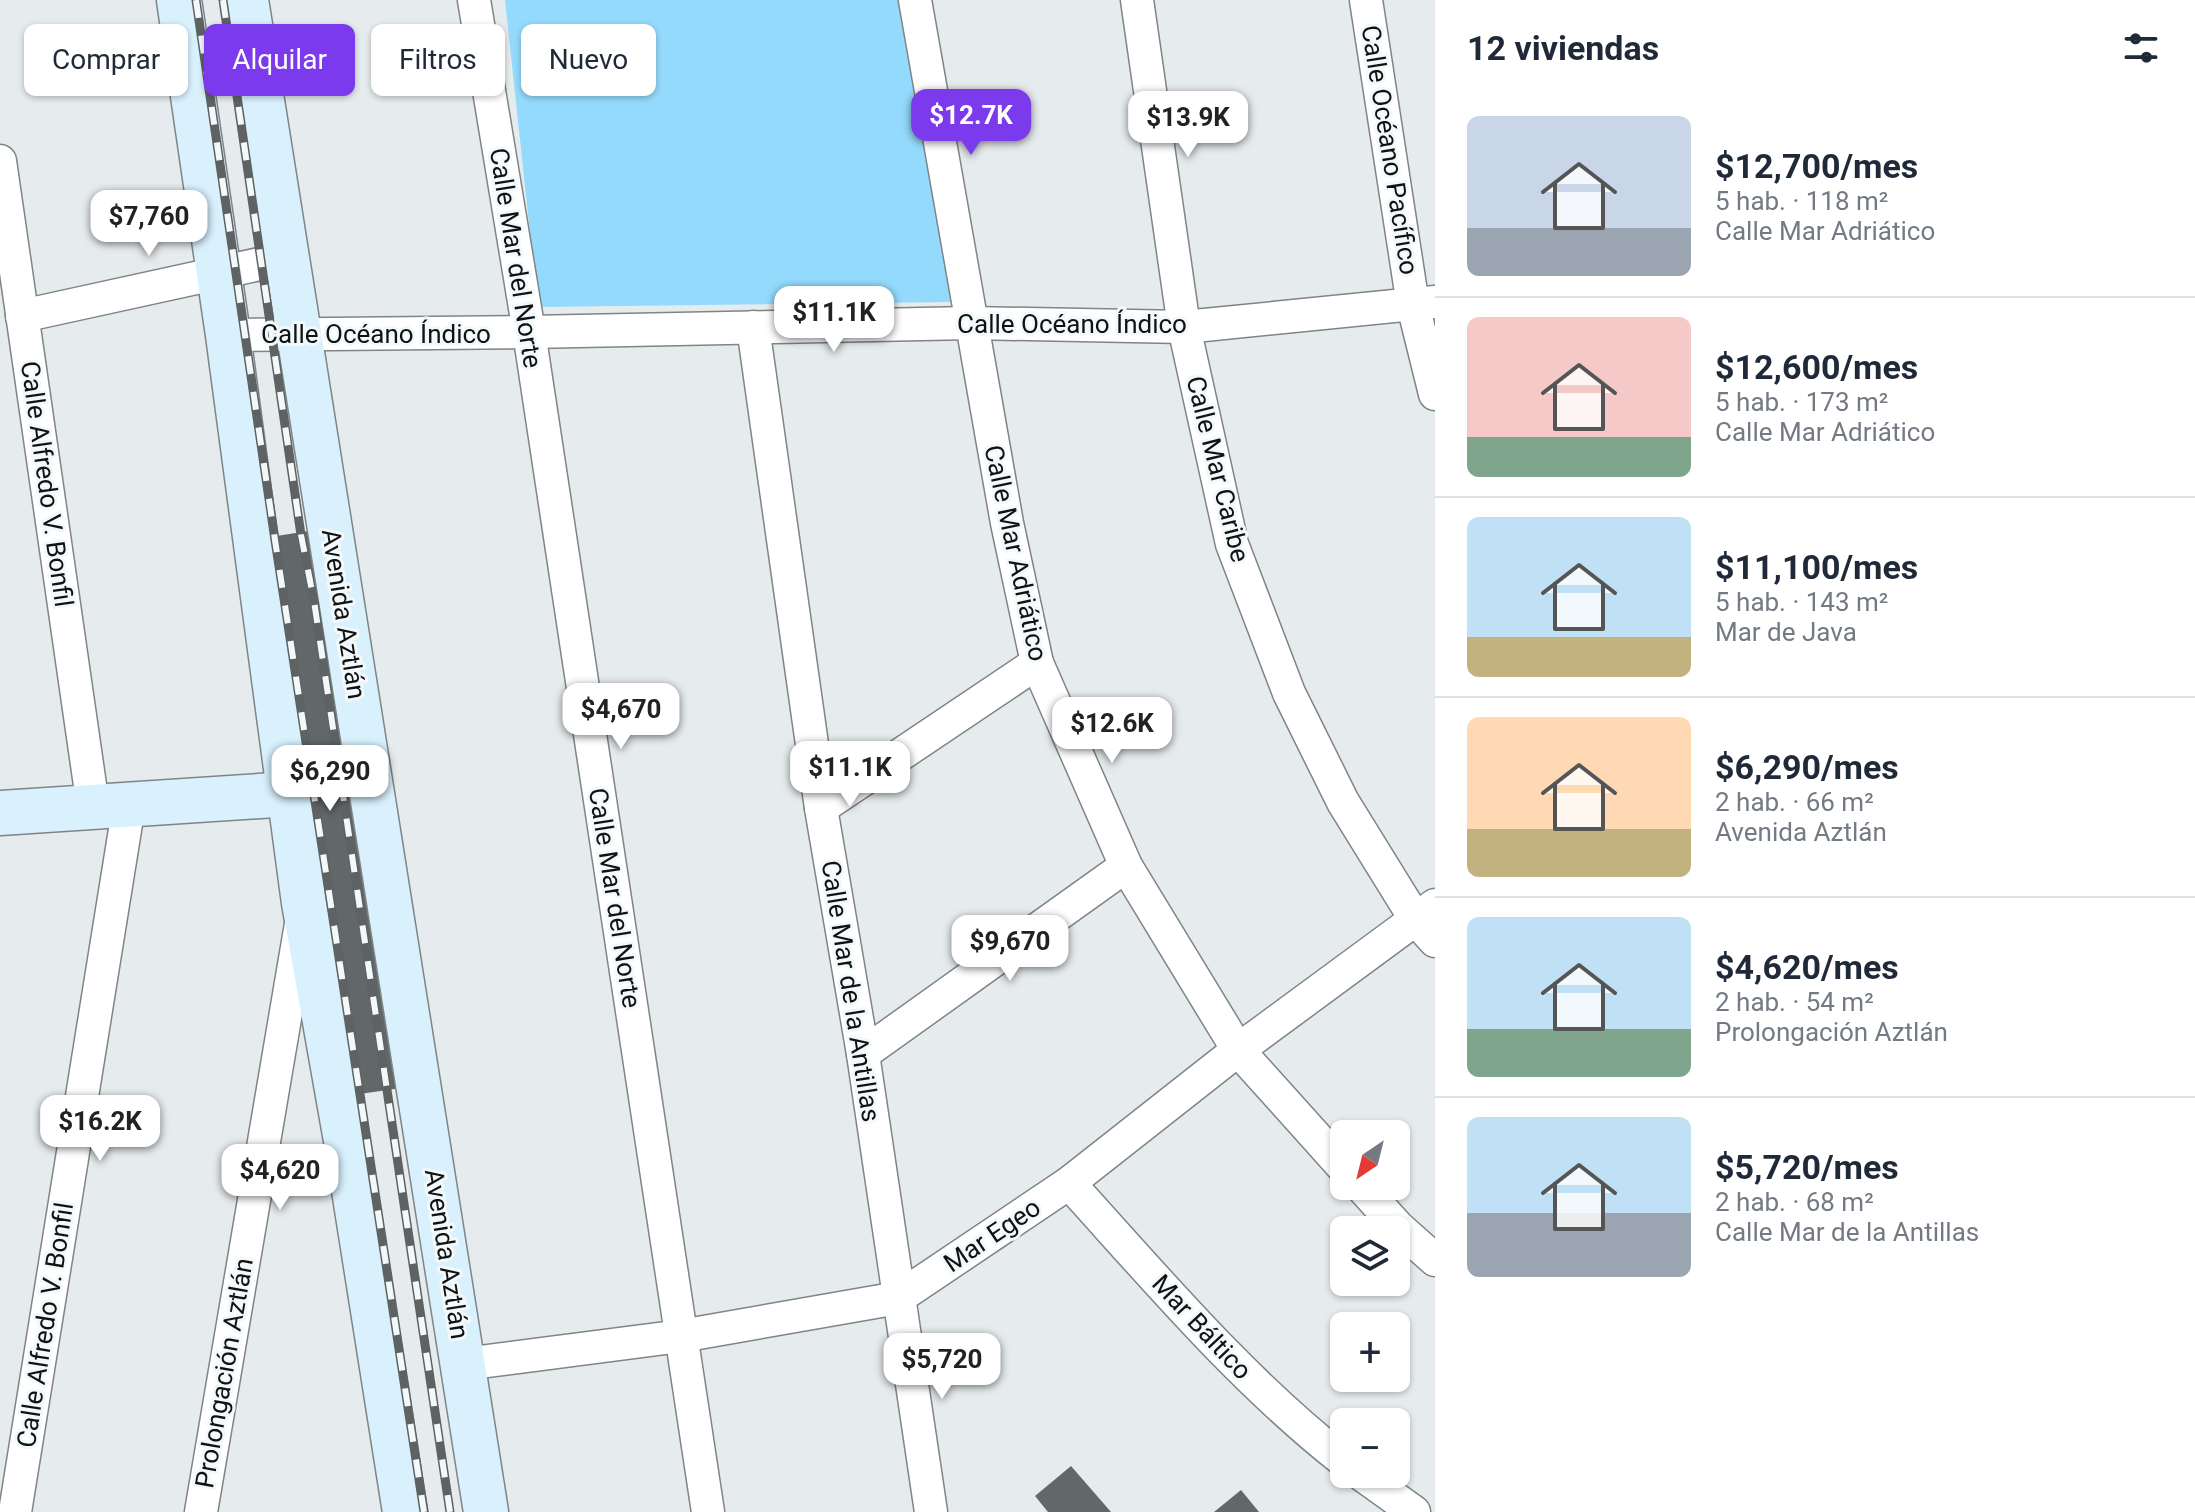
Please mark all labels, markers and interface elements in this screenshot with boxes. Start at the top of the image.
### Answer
street label: Calle Océano Pacífico [1355,23,1425,277]
chip: Comprar [24,24,188,96]
chip: Alquilar [204,24,355,96]
chip: Filtros [371,24,505,96]
chip: Nuevo [521,24,656,96]
icon: filters [2119,26,2163,70]
text: 12 viviendas [1467,28,1659,68]
pin: $12.7K [906,89,1036,157]
pin: $13.9K [1123,91,1253,159]
text: $12.7K [929,100,1013,130]
text: $13.9K [1146,102,1230,132]
street label: Calle Mar del Norte [484,146,548,370]
text: $12,700/mes [1715,146,1918,186]
icon: home [1531,148,1627,244]
text: 5 hab. · 118 m² [1715,186,1888,216]
pin: $7,760 [84,190,214,258]
text: $7,760 [109,201,189,231]
text: Calle Mar Adriático [1715,216,1935,246]
pin: $11.1K [769,286,899,354]
text: $11.1K [792,297,876,327]
street label: Calle Océano Índico [957,309,1187,339]
street label: Calle Océano Índico [261,319,491,349]
text: $12,600/mes [1715,347,1918,387]
icon: home [1531,349,1627,445]
street label: Calle Alfredo V. Bonfil [15,359,79,609]
street label: Calle Mar Caribe [1180,373,1256,565]
text: 5 hab. · 173 m² [1715,387,1888,417]
text: Calle Mar Adriático [1715,417,1935,447]
street label: Calle Mar Adriático [978,442,1054,664]
street label: Avenida Aztlán [316,527,372,701]
text: $11,100/mes [1715,547,1918,587]
icon: home [1531,549,1627,645]
text: 5 hab. · 143 m² [1715,587,1888,617]
text: Mar de Java [1715,617,1857,647]
pin: $4,670 [556,683,686,751]
text: $4,670 [581,694,661,724]
pin: $12.6K [1047,697,1177,765]
text: $12.6K [1070,708,1154,738]
pin: $11.1K [785,741,915,809]
pin: $6,290 [265,745,395,813]
text: $6,290/mes [1715,747,1899,787]
icon: home [1531,749,1627,845]
text: $11.1K [808,752,892,782]
text: $6,290 [290,756,370,786]
street label: Calle Mar del Norte [583,786,647,1010]
text: 2 hab. · 66 m² [1715,787,1874,817]
text: Avenida Aztlán [1715,817,1887,847]
street label: Calle Mar de la Antillas [816,858,886,1124]
pin: $9,670 [945,915,1075,983]
text: $9,670 [970,926,1050,956]
text: $4,620/mes [1715,947,1899,987]
icon: home [1531,949,1627,1045]
text: 2 hab. · 54 m² [1715,987,1874,1017]
text: Prolongación Aztlán [1715,1017,1948,1047]
pin: $16.2K [35,1095,165,1163]
text: $16.2K [58,1106,142,1136]
north arrow [1330,1120,1410,1200]
map controls [1330,1120,1410,1488]
pin: $4,620 [215,1144,345,1212]
text: $5,720/mes [1715,1147,1899,1187]
icon: home [1531,1149,1627,1245]
text: $4,620 [240,1155,320,1185]
street label: Avenida Aztlán [419,1167,475,1341]
text: 2 hab. · 68 m² [1715,1187,1874,1217]
street label: Mar Egeo [938,1192,1046,1278]
street label: Calle Alfredo V. Bonfil [11,1200,79,1450]
button: layers [1330,1216,1410,1296]
text: Calle Mar de la Antillas [1715,1217,1979,1247]
street label: Prolongación Aztlán [189,1256,259,1490]
street label: Mar Báltico [1146,1268,1258,1386]
button: + [1330,1312,1410,1392]
pin: $5,720 [877,1333,1007,1401]
text: $5,720 [902,1344,982,1374]
button: − [1330,1408,1410,1488]

